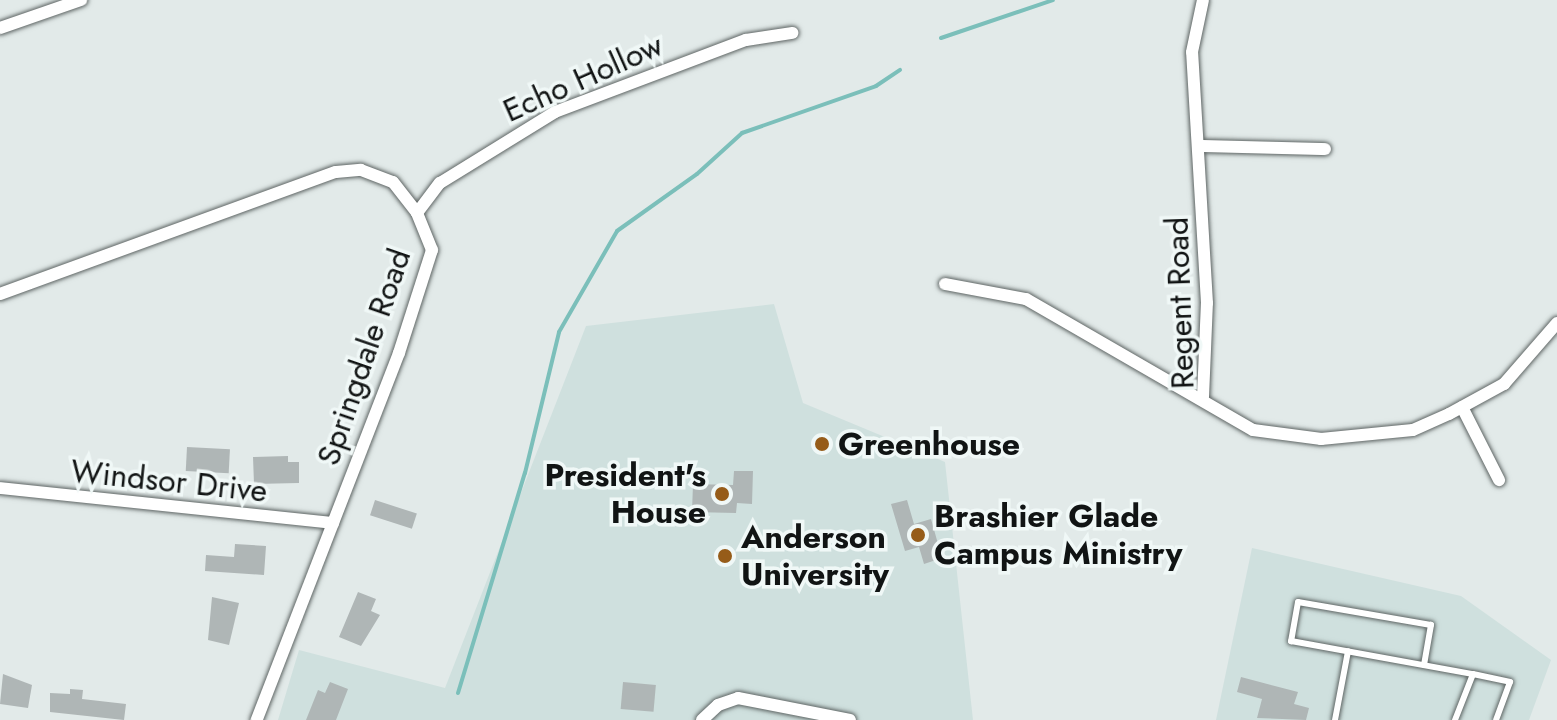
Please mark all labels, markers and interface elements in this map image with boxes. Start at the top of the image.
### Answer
street label: Echo Hollow [497,26,669,130]
street label: Regent Road [1158,216,1202,390]
street label: Springdale Road [309,244,419,470]
place label: Greenhouse [838,425,1020,463]
marker: Greenhouse [813,435,831,453]
street label: Windsor Drive [69,452,269,510]
place label: President's House [544,457,706,532]
marker: President's House [713,485,731,503]
place label: Brashier Glade Campus Ministry [934,498,1182,573]
place label: Anderson University [741,519,889,594]
marker: Brashier Glade Campus Ministry [909,526,927,544]
marker: Anderson University [716,547,734,565]

